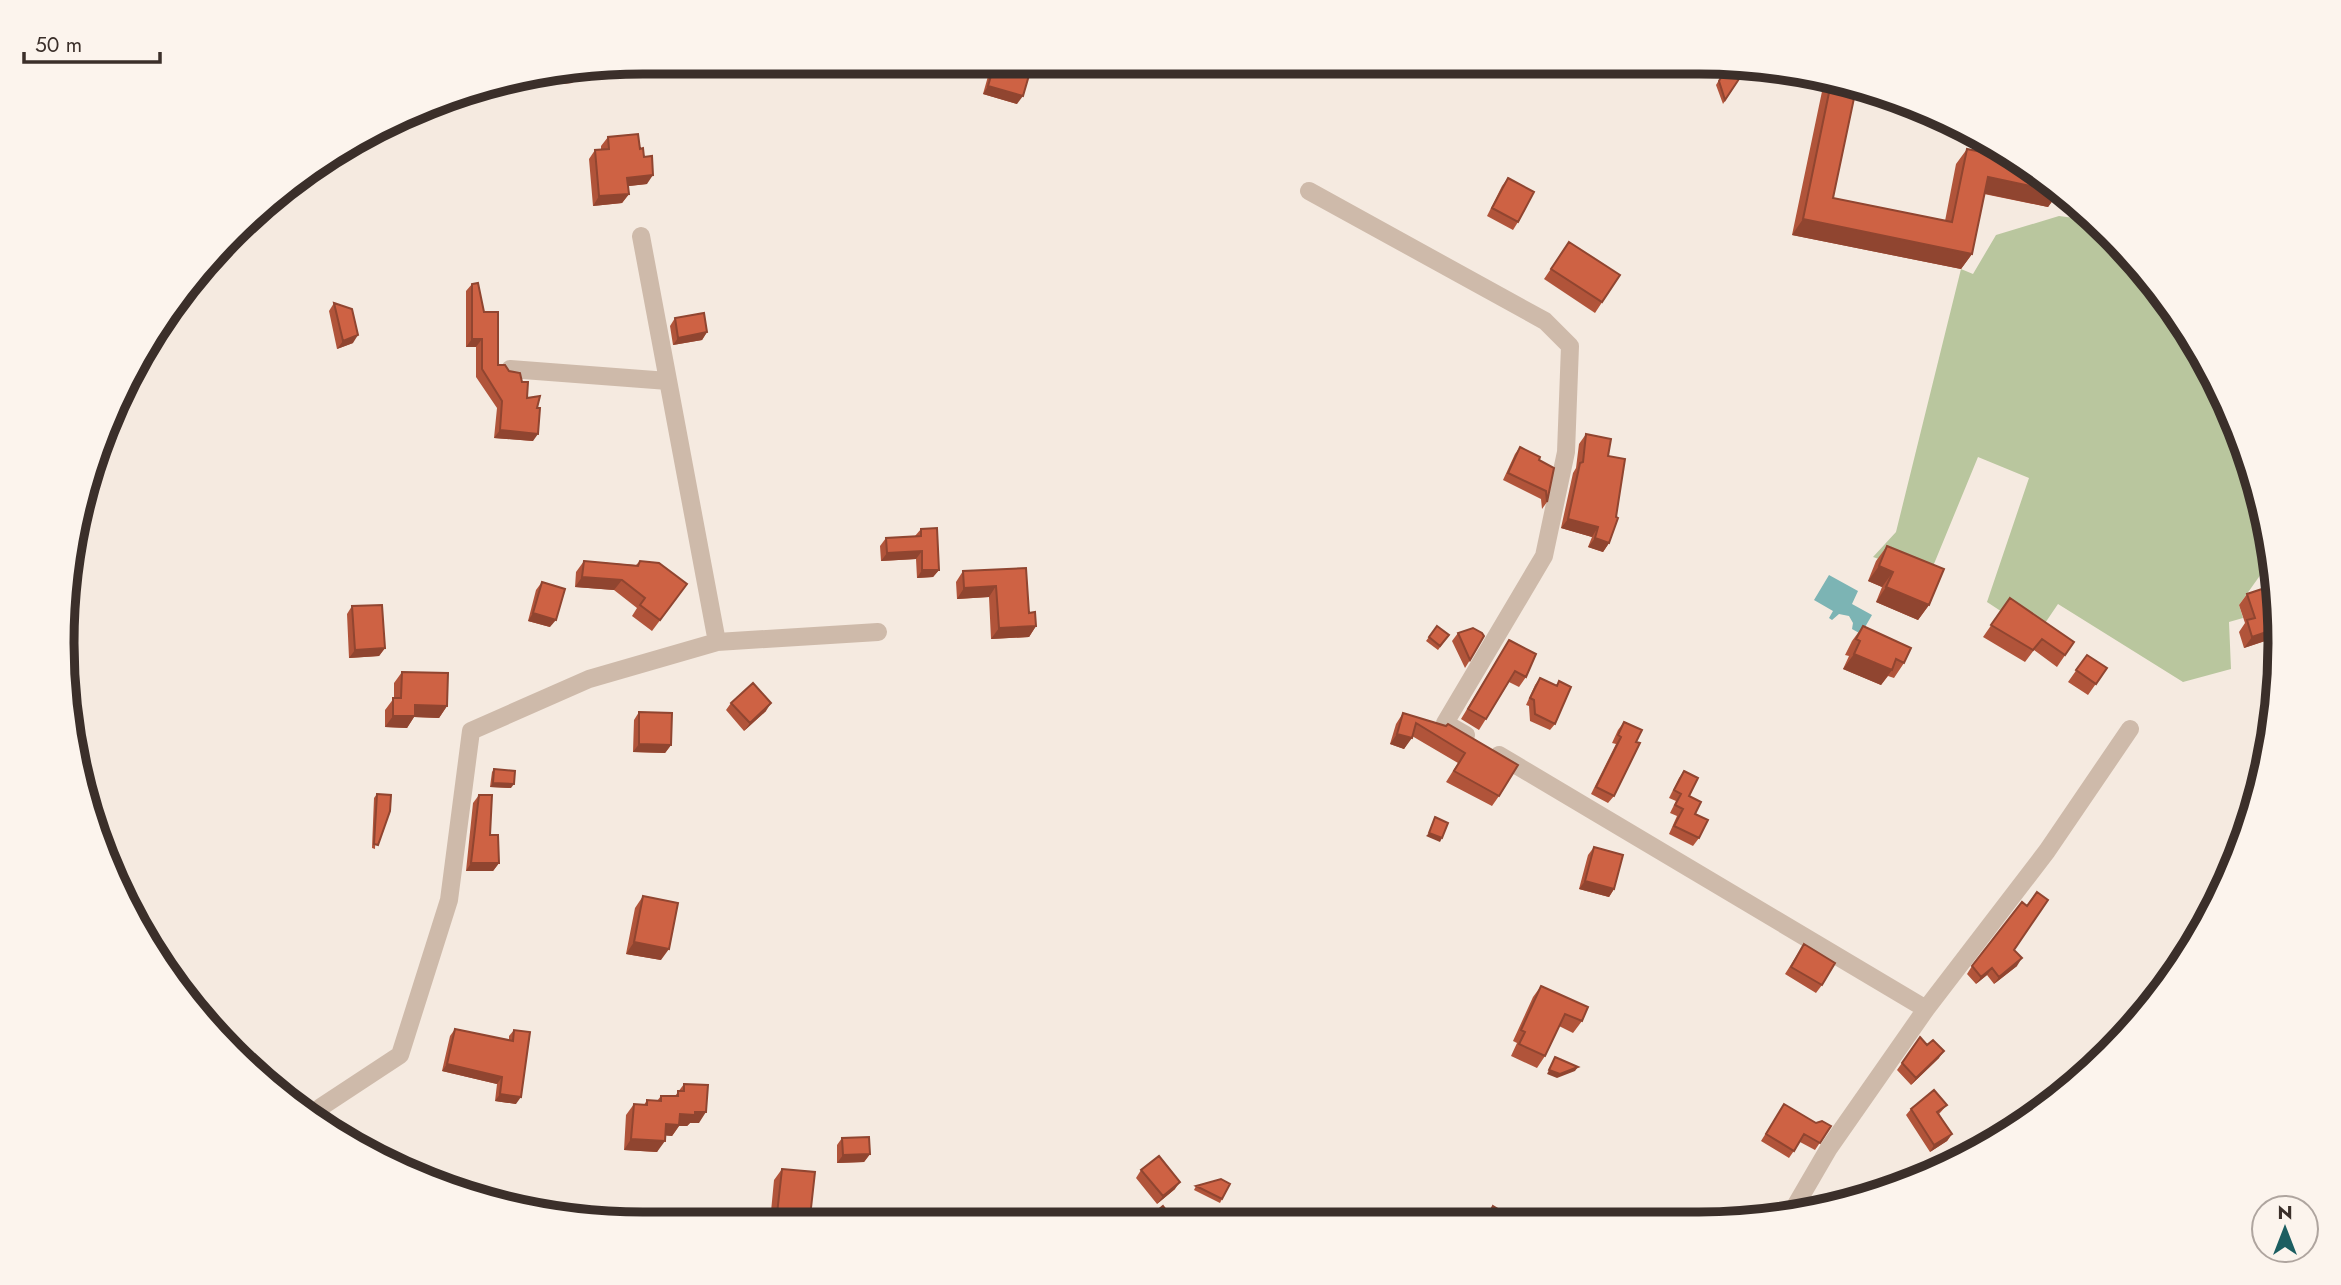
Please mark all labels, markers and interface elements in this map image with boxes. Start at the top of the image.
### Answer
scale bar [24,21,161,65]
text: 50 m [35,30,82,60]
north arrow [2250,1194,2320,1264]
text: N [2277,1199,2293,1226]

